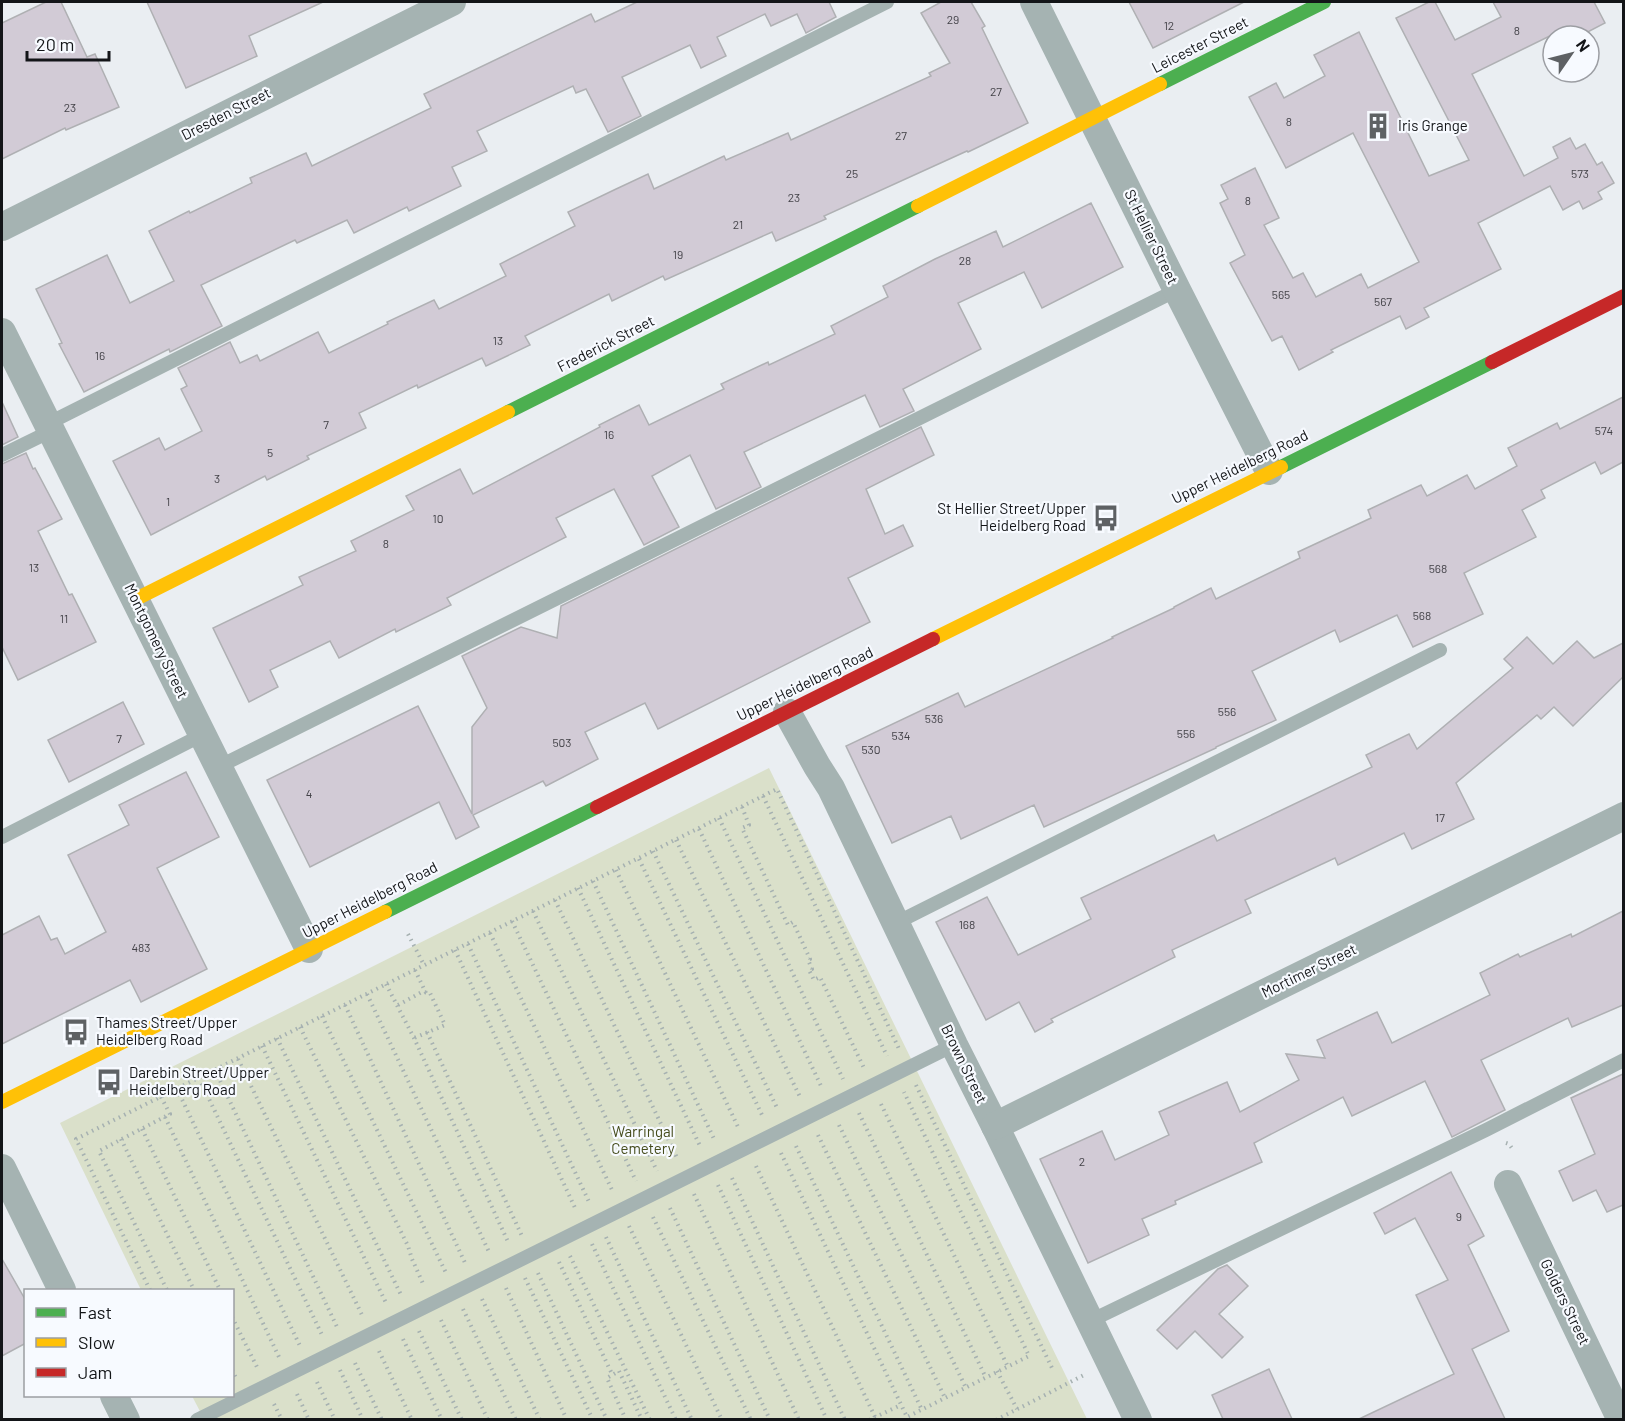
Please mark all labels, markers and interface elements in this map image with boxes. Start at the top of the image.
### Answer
house number: 29 [947,12,959,26]
street label: Leicester Street [1148,12,1251,76]
house number: 12 [1164,18,1174,32]
house number: 8 [1514,23,1520,37]
scale bar [27,24,110,62]
north arrow [1541,24,1601,84]
text: 20 m [36,33,74,55]
text: N [1573,35,1595,55]
street label: Dresden Street [178,83,273,143]
house number: 27 [990,84,1002,98]
house number: 23 [64,100,76,114]
building icon: Iris Grange [1363,111,1393,141]
house number: 8 [1286,114,1292,128]
place label: Iris Grange [1398,116,1468,134]
house number: 27 [895,128,907,142]
house number: 25 [846,166,858,180]
house number: 573 [1571,166,1589,180]
street label: St Hellier Street [1121,186,1183,287]
house number: 23 [788,190,800,204]
house number: 8 [1245,193,1251,207]
house number: 21 [733,217,743,231]
house number: 19 [673,247,683,261]
house number: 28 [959,253,971,267]
house number: 565 [1272,287,1290,301]
house number: 567 [1374,294,1392,308]
street label: Frederick Street [554,311,657,375]
house number: 13 [493,333,503,347]
house number: 16 [95,348,105,362]
house number: 7 [323,417,329,431]
house number: 574 [1595,423,1613,437]
street label: Upper Heidelberg Road [1168,425,1311,507]
house number: 16 [604,427,614,441]
house number: 5 [267,445,273,459]
house number: 3 [214,471,220,485]
house number: 1 [166,494,170,508]
place label: St Hellier Street/Upper Heidelberg Road [937,499,1087,534]
bus stop icon: St Hellier Street/Upper Heidelberg Road [1091,503,1121,533]
house number: 10 [433,511,443,525]
house number: 8 [383,536,389,550]
house number: 13 [29,560,39,574]
house number: 568 [1429,561,1447,575]
street label: Montgomery Street [121,580,193,701]
house number: 568 [1413,608,1431,622]
house number: 11 [60,611,68,625]
street label: Upper Heidelberg Road [733,642,876,724]
house number: 556 [1218,704,1236,718]
house number: 536 [925,711,943,725]
house number: 556 [1177,726,1195,740]
house number: 534 [892,728,910,742]
house number: 7 [116,731,122,745]
house number: 503 [552,735,572,749]
house number: 530 [861,742,881,756]
house number: 4 [306,786,312,800]
house number: 17 [1435,810,1445,824]
street label: Upper Heidelberg Road [299,857,440,941]
house number: 168 [959,917,975,931]
street label: Mortimer Street [1258,939,1359,1001]
house number: 483 [131,940,151,954]
place label: Thames Street/Upper Heidelberg Road [96,1013,238,1048]
bus stop icon: Thames Street/Upper Heidelberg Road [61,1017,91,1047]
street label: Brown Street [938,1021,992,1106]
place label: Darebin Street/Upper Heidelberg Road [129,1063,269,1098]
bus stop icon: Darebin Street/Upper Heidelberg Road [94,1067,124,1097]
park label: Warringal Cemetery [611,1122,675,1157]
house number: 2 [1079,1154,1085,1168]
house number: 9 [1456,1209,1462,1223]
street label: Golders Street [1537,1256,1594,1348]
legend [24,1289,234,1397]
text: Fast [78,1301,112,1323]
text: Slow [78,1331,115,1353]
text: Jam [78,1361,112,1383]

